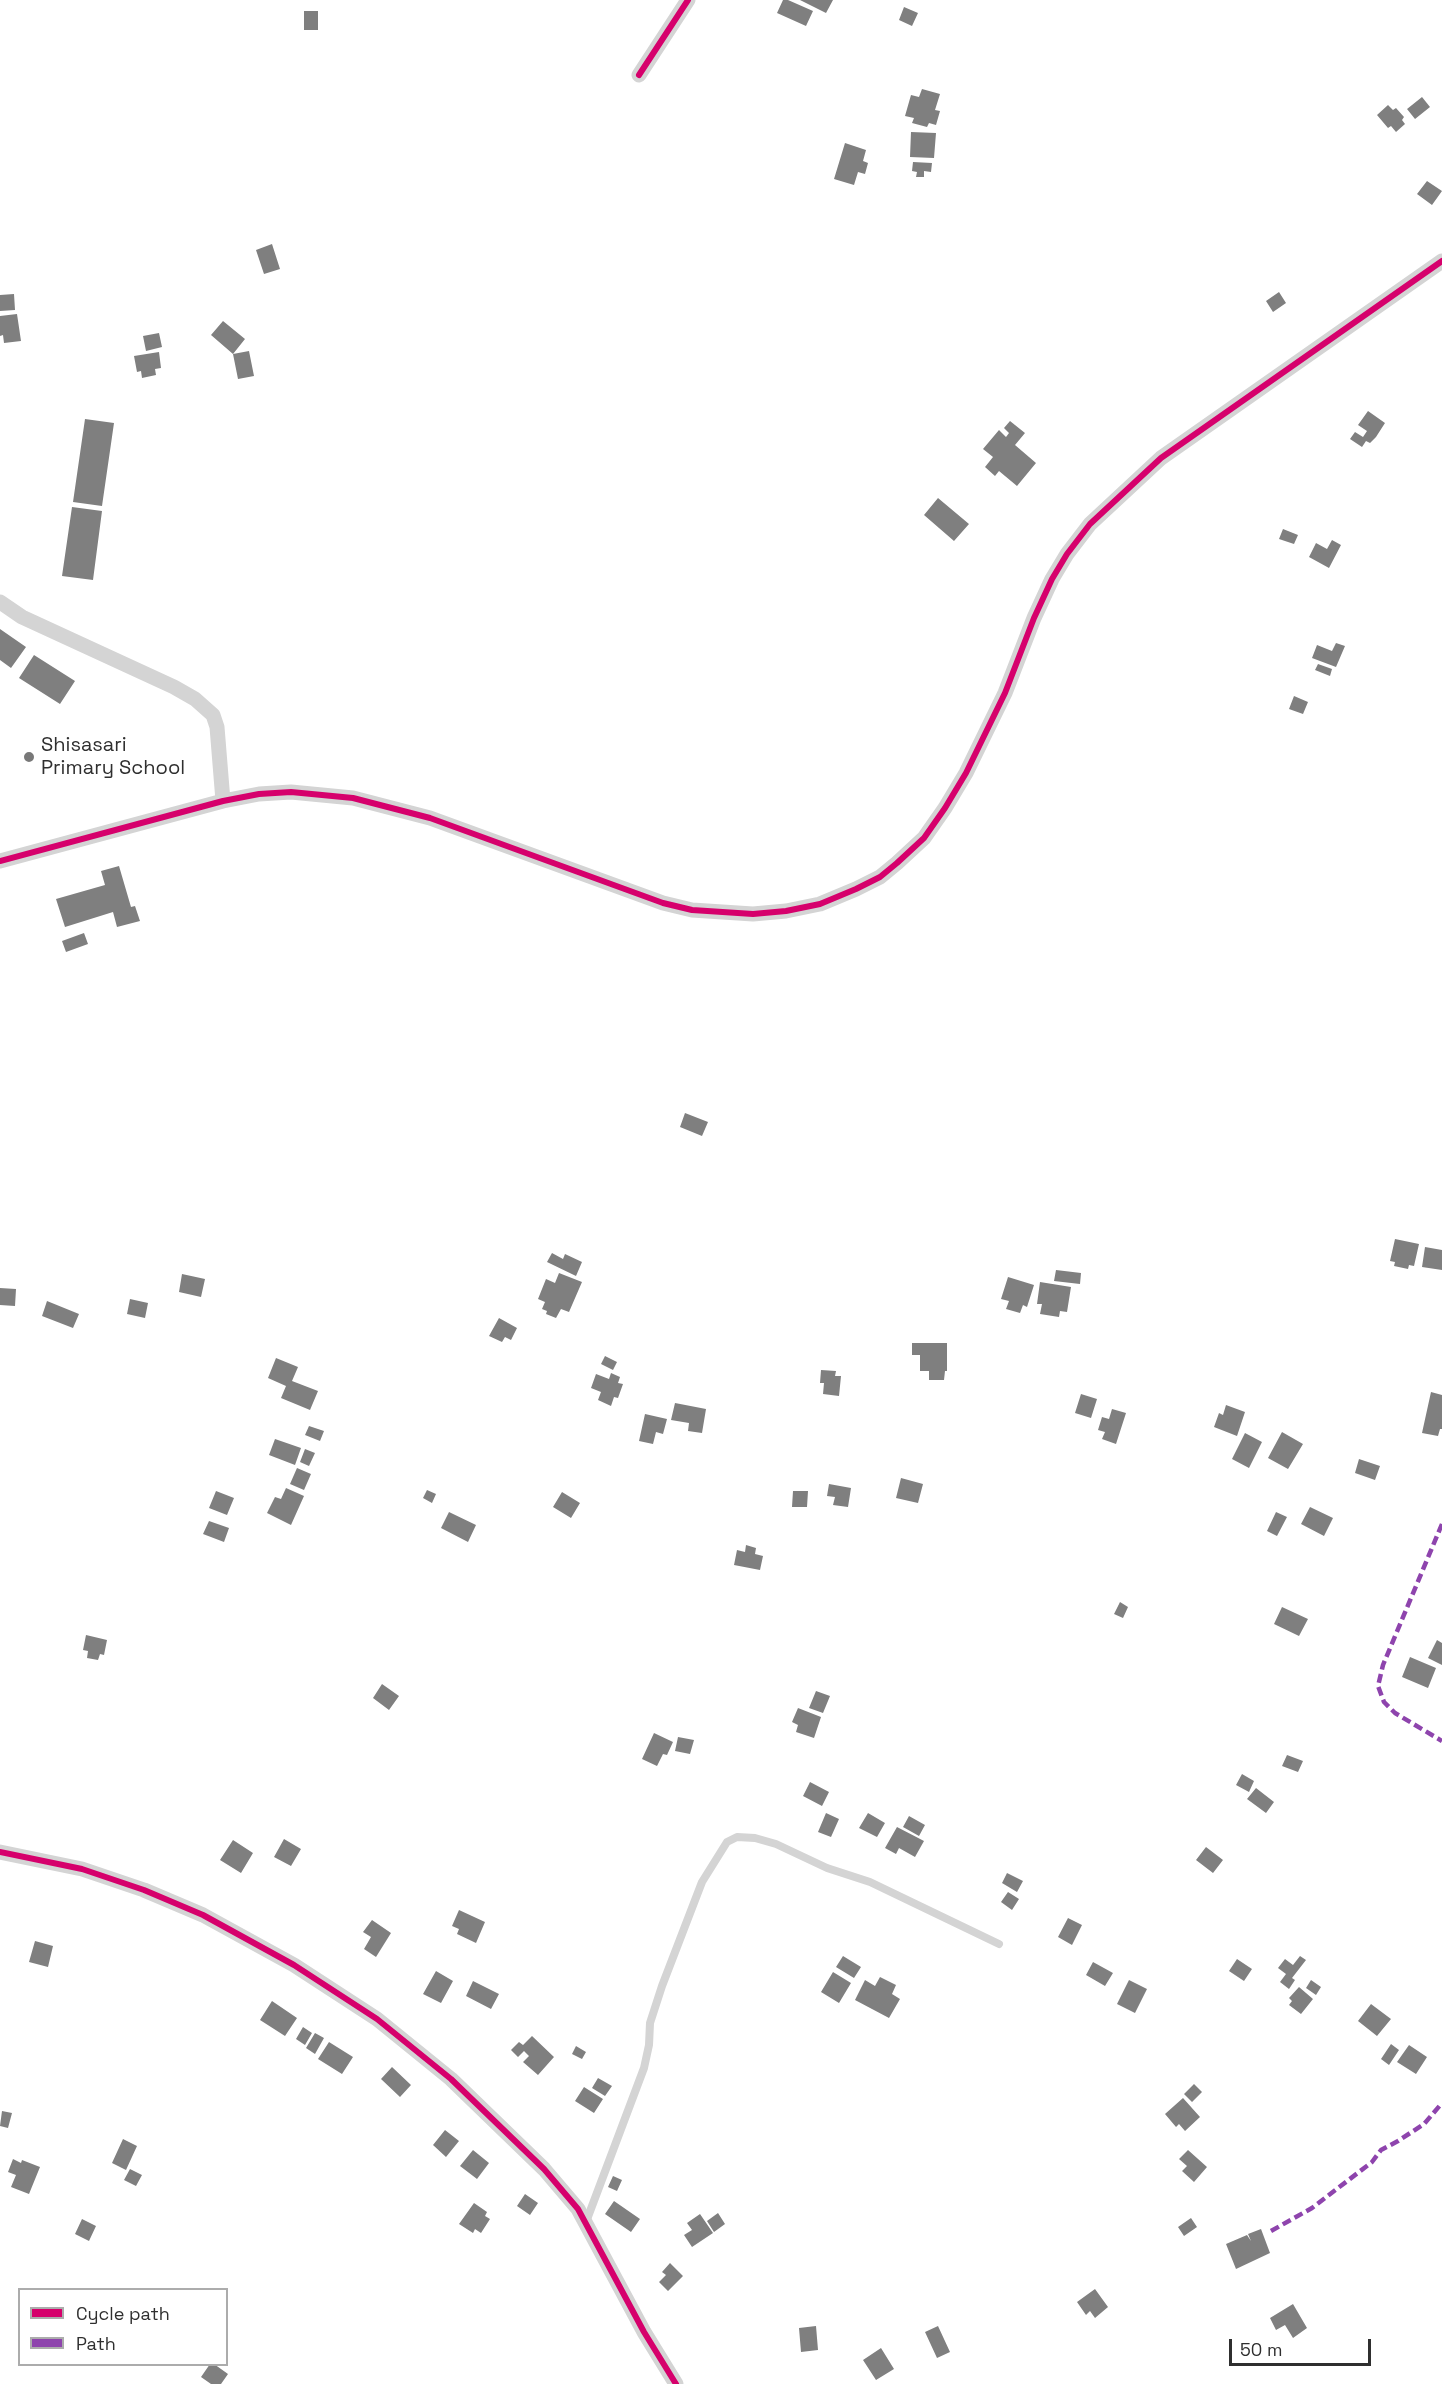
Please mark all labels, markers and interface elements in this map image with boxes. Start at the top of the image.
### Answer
place label: Shisasari Primary School [41,734,185,781]
marker: Shisasari Primary School [22,750,36,764]
legend [18,2288,228,2366]
text: Cycle path [76,2302,170,2325]
scale bar [1232,2327,1374,2365]
text: Path [76,2332,116,2355]
text: 50 m [1240,2338,1282,2361]

